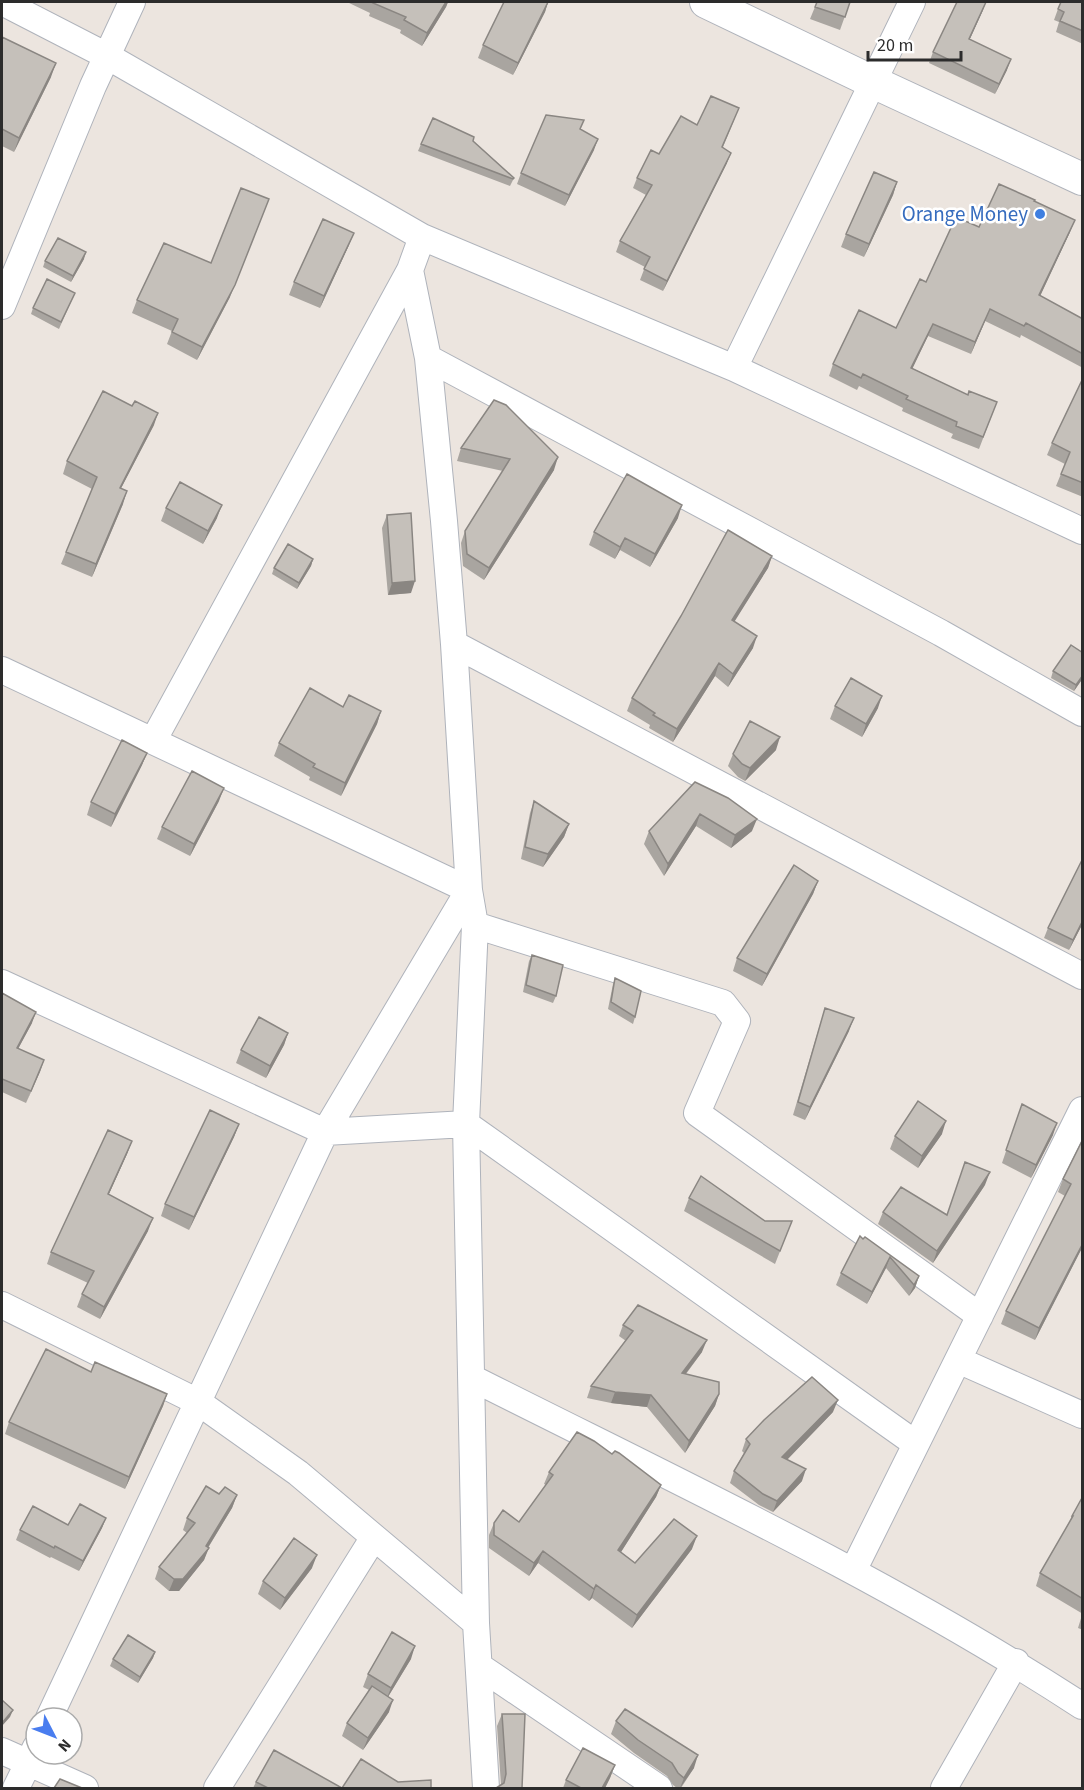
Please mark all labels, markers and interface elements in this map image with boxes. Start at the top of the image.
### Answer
scale bar [868,24,961,62]
text: 20 m [877,33,913,58]
place label: Orange Money [902,199,1028,229]
marker: Orange Money [1033,207,1047,221]
north arrow [24,1706,84,1766]
text: N [53,1734,76,1757]

